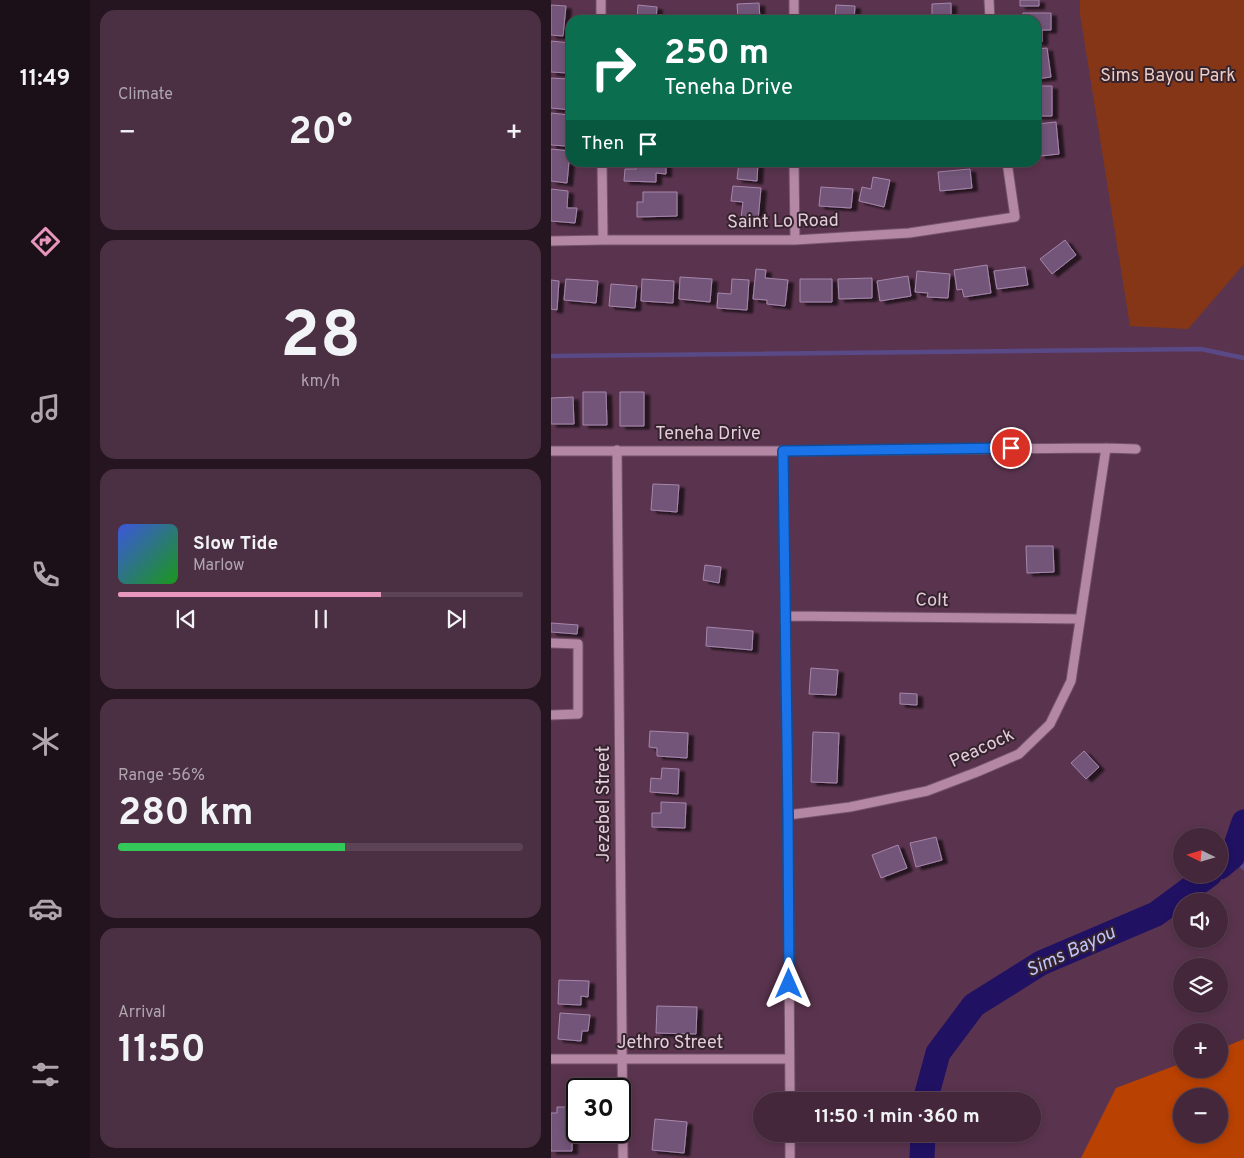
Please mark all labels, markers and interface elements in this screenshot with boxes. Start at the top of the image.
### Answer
text: 250 m [664,32,769,76]
icon: right [581,35,646,100]
park label: Sims Bayou Park [1100,65,1236,88]
text: 11:49 [20,66,70,93]
text: Teneha Drive [664,75,793,102]
text: Climate [118,85,173,105]
text: 20° [288,109,353,158]
text: − [118,116,136,152]
text: + [505,116,523,152]
icon: arrive [634,130,662,158]
text: Then [581,132,624,156]
street label: Saint Lo Road [727,210,839,234]
icon: directions [28,224,63,259]
text: 28 [280,298,361,380]
text: km/h [301,372,340,392]
icon: music [28,391,63,426]
street label: Teneha Drive [655,423,761,446]
pin [990,427,1032,469]
icon: arrive [997,434,1025,462]
text: Slow Tide [193,532,278,556]
text: Marlow [193,556,245,576]
icon: phone [28,557,63,592]
street label: Colt [915,589,949,613]
icon: previous [172,605,200,633]
icon: pause [307,605,335,633]
icon: next [442,605,470,633]
icon: climate [28,724,63,759]
street label: Peacock [946,724,1018,774]
street label: Jezebel Street [593,746,616,862]
text: Range · 56% [118,766,205,786]
text: 280 km [118,790,254,839]
north arrow [1173,828,1229,882]
map controls [1173,828,1228,1143]
icon: car [28,891,63,926]
button: sound [1173,893,1228,948]
water label: Sims Bayou [1023,921,1120,983]
position arrow [762,957,814,1009]
button: layers [1173,958,1228,1013]
text: Arrival [118,1003,166,1023]
button: + [1173,1023,1228,1078]
text: 11:50 [118,1027,206,1076]
street label: Jethro Street [617,1032,723,1055]
icon: filters [28,1057,63,1092]
speed limit sign: 30 [566,1078,631,1143]
button: − [1173,1088,1228,1143]
text: 11:50 · 1 min · 360 m [814,1105,980,1129]

